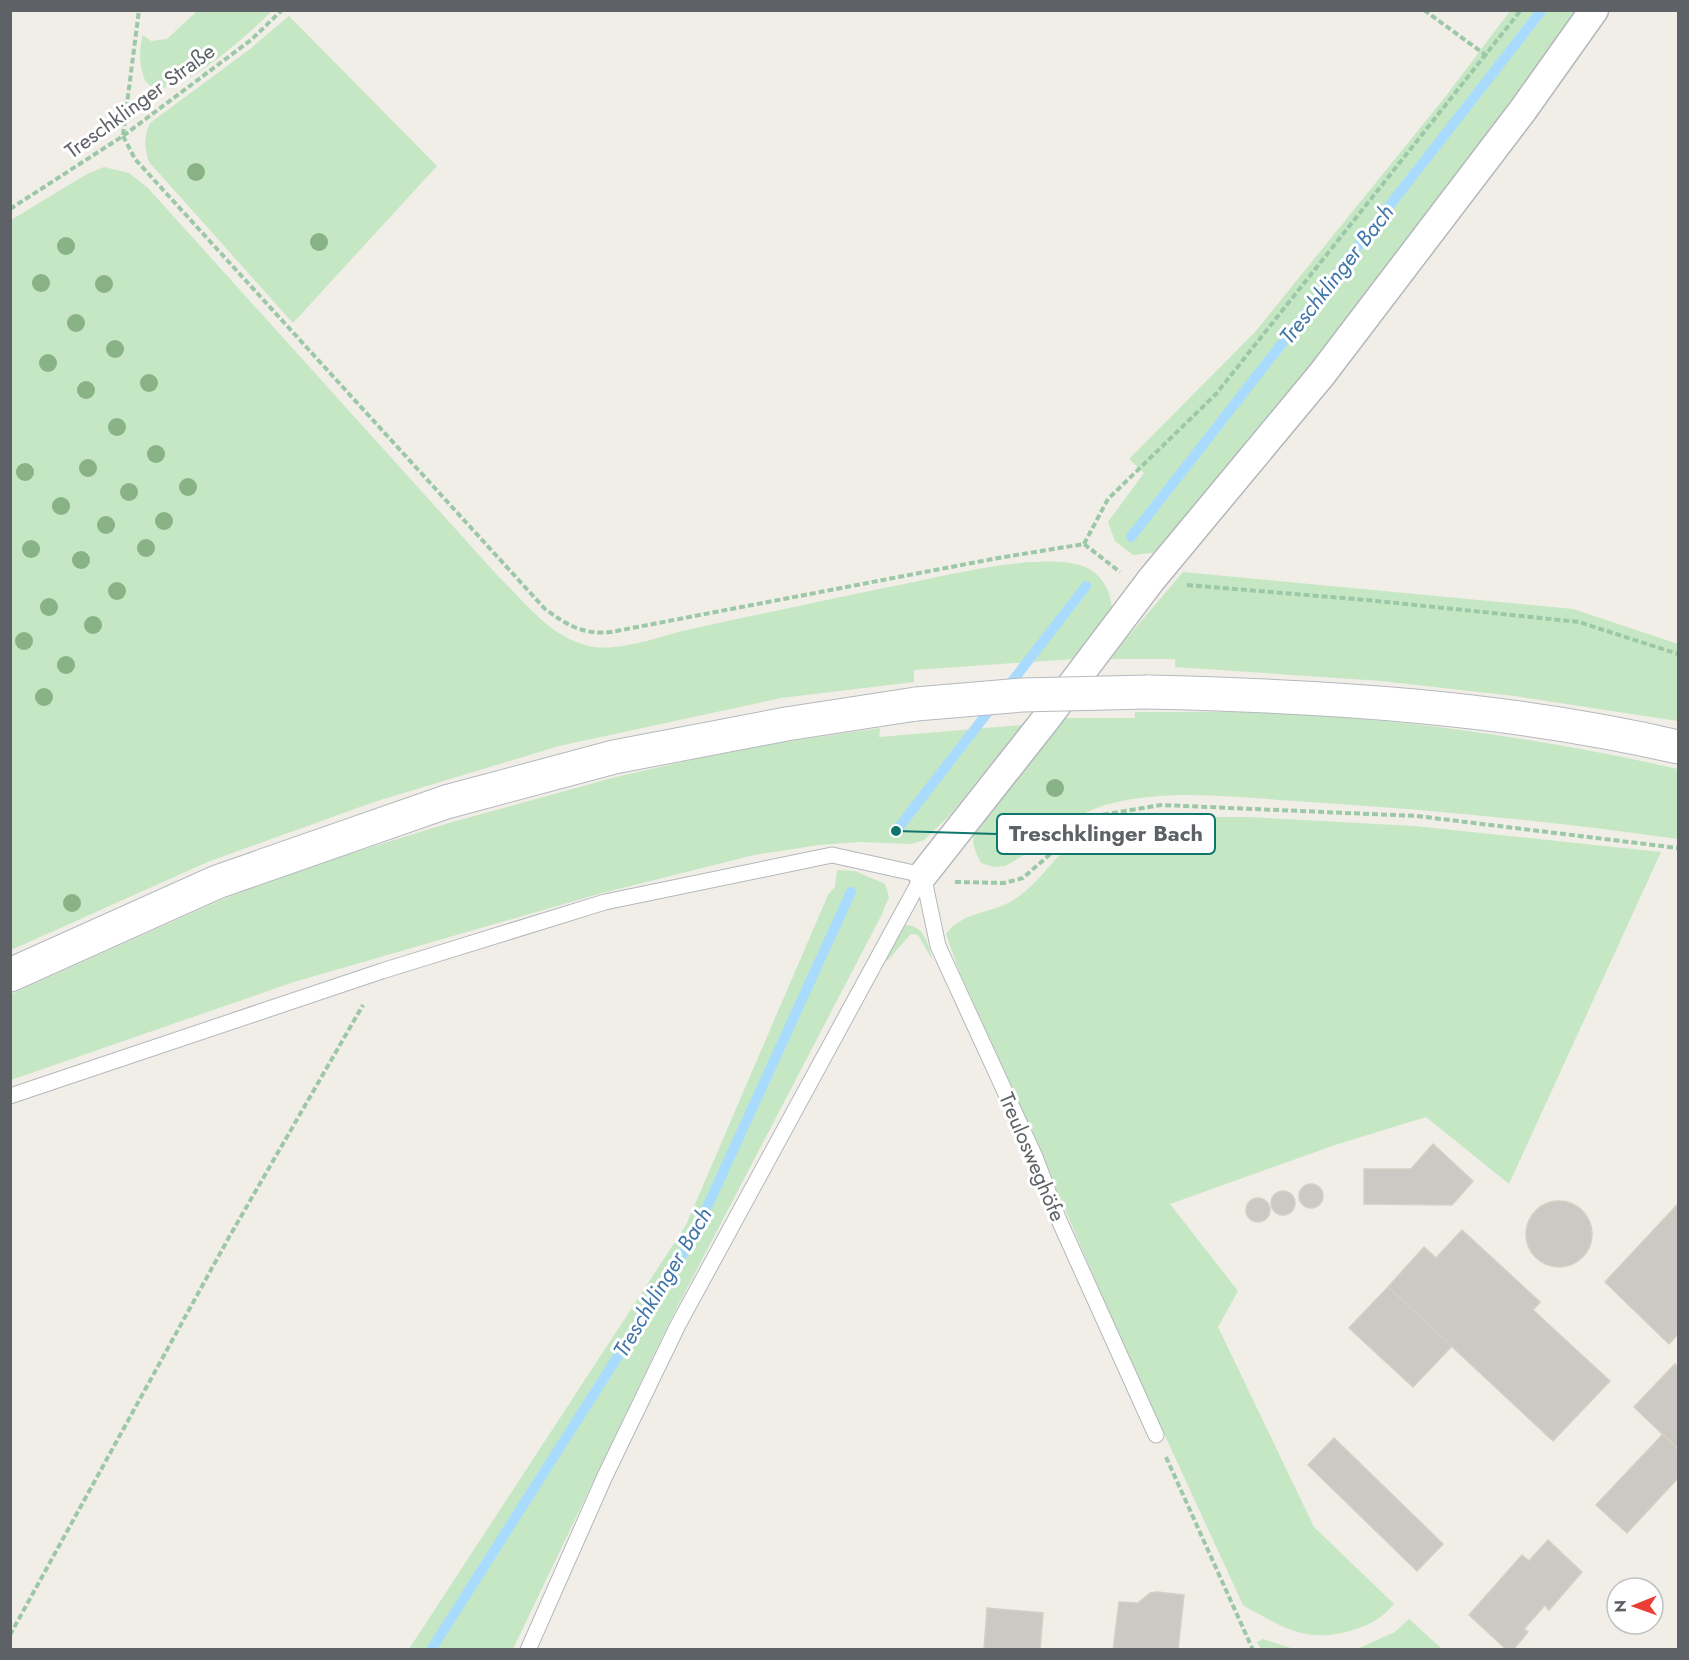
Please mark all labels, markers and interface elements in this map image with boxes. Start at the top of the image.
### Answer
street label: Treschklinger Straße [59,36,221,166]
water label: Treschklinger Bach [1271,197,1401,351]
callout: Treschklinger Bach [997,814,1215,854]
text: Treschklinger Bach [1009,817,1203,849]
street label: Treulosweghöfe [991,1088,1073,1226]
water label: Treschklinger Bach [605,1201,719,1363]
north arrow [1605,1576,1665,1636]
text: N [1609,1600,1632,1613]

